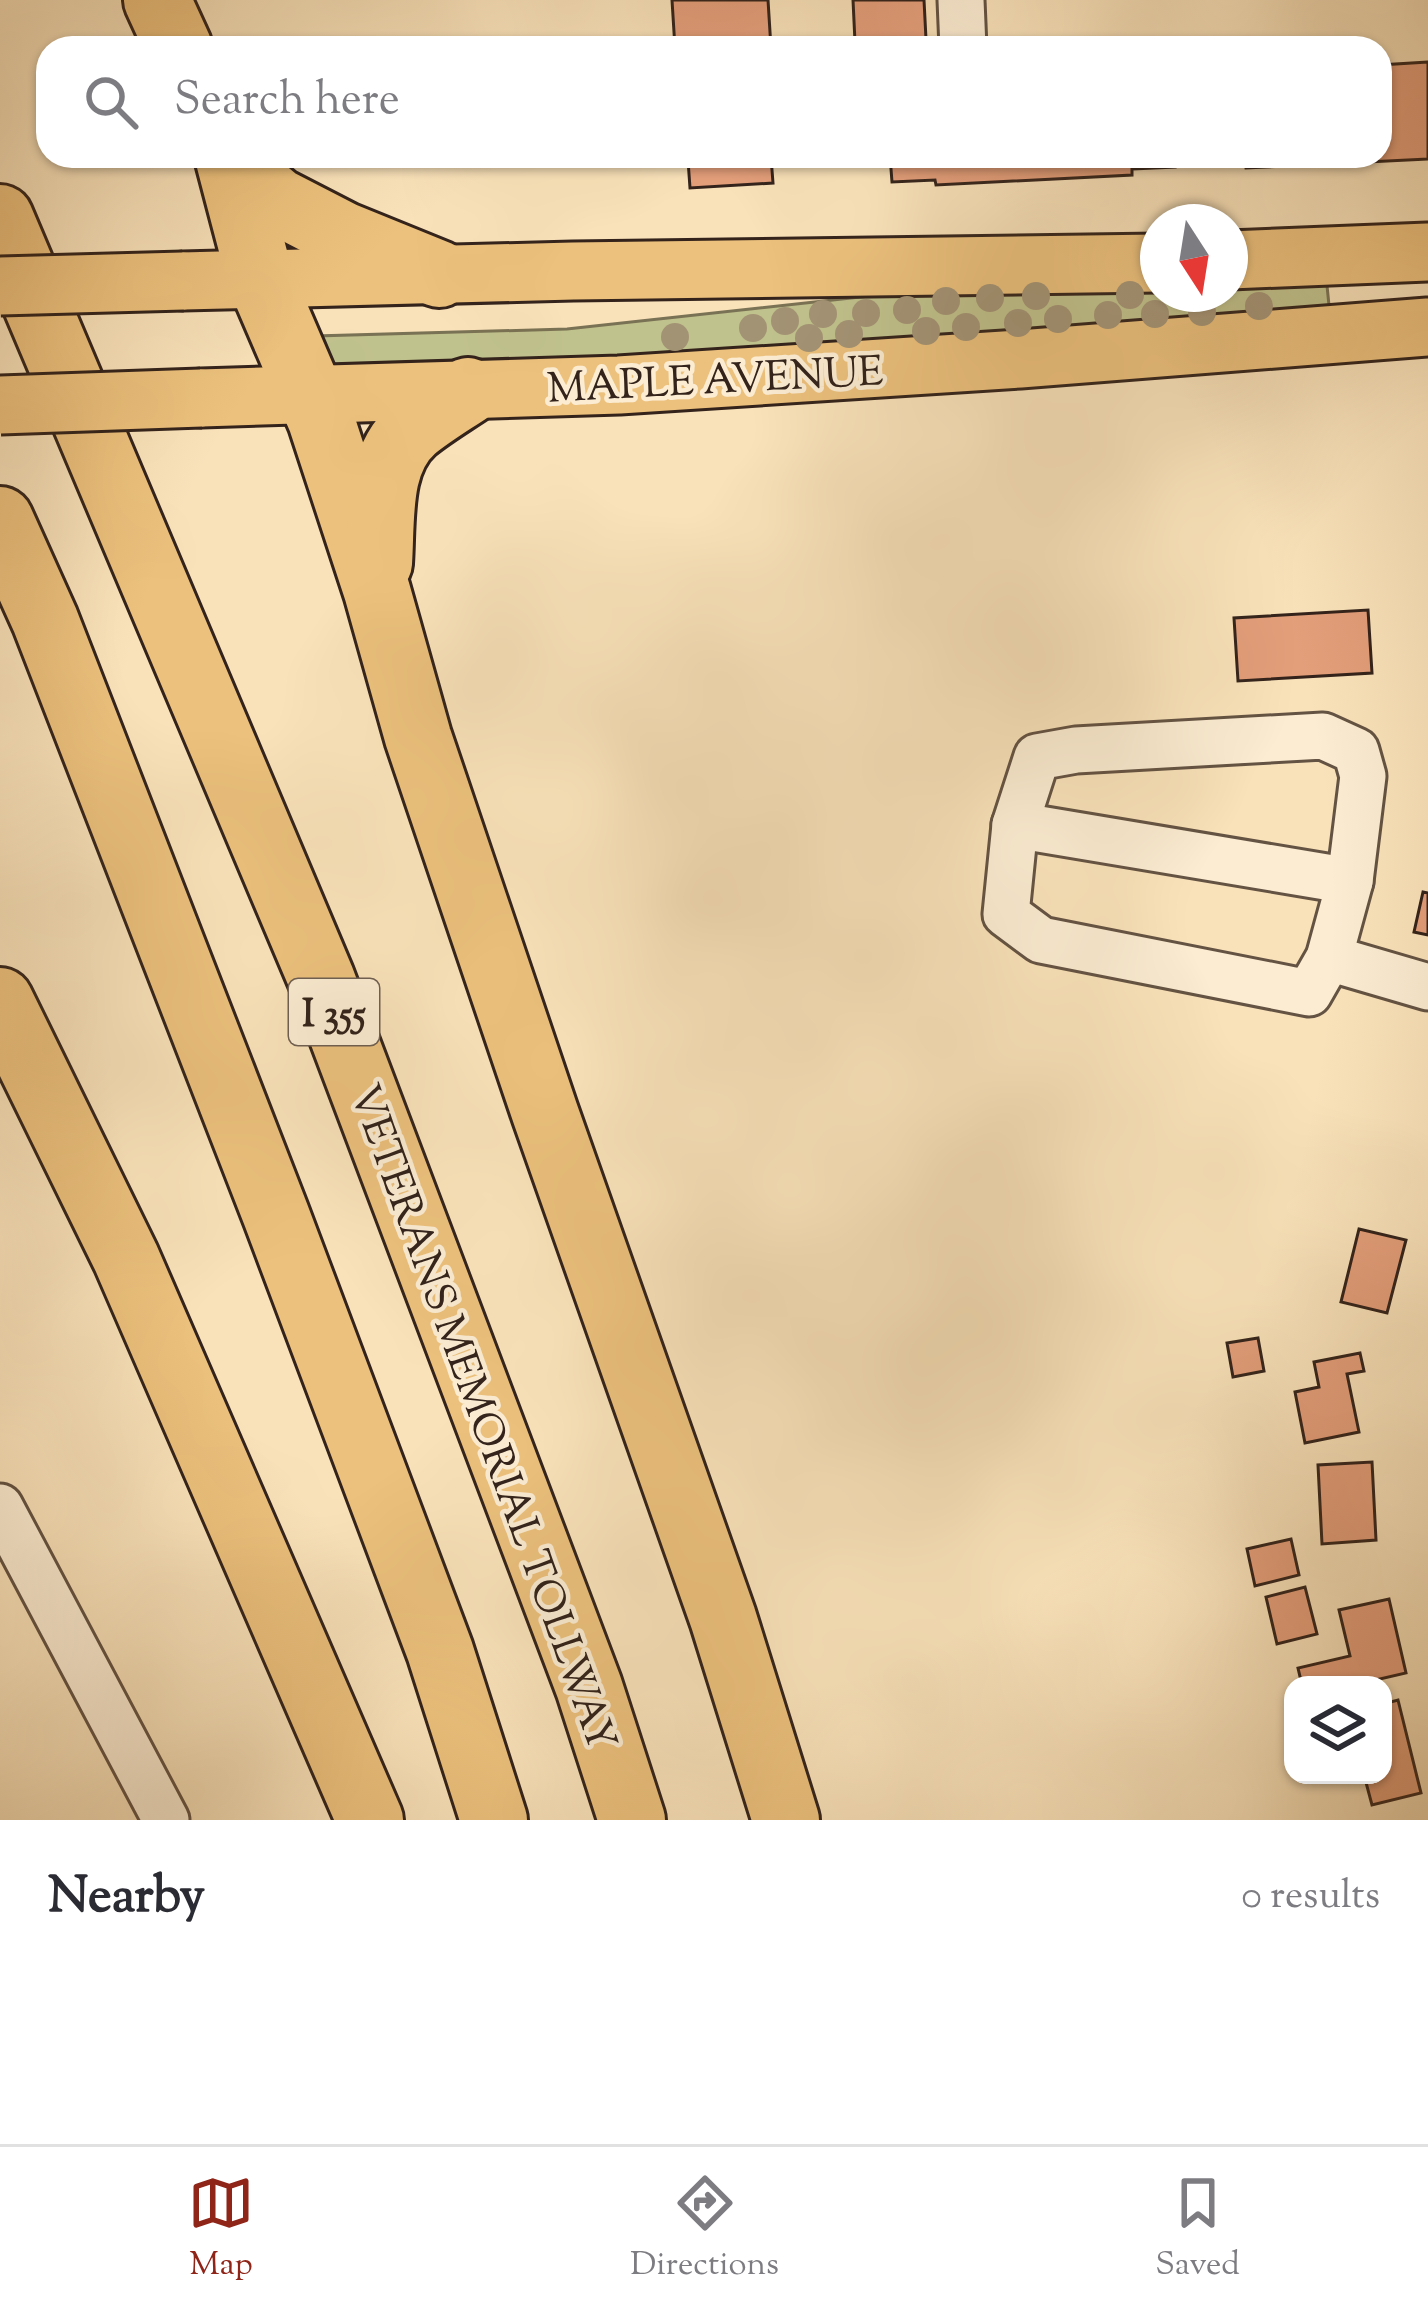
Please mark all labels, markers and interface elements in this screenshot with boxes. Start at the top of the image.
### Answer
search box [36,36,1392,168]
icon: search [78,69,144,135]
text: Search here [174,70,400,135]
north arrow [1140,204,1248,312]
street label: MAPLE AVENUE [546,344,885,422]
road number: I 355 [289,979,379,1045]
street label: VETERANS MEMORIAL TOLLWAY [331,1077,629,1761]
map controls [1284,1676,1392,1784]
button: layers [1284,1676,1392,1784]
text: Nearby [48,1862,205,1935]
text: 0 results [1241,1870,1380,1926]
tab: Map [188,2170,254,2290]
tab: Directions [630,2170,779,2290]
tab: Saved [1155,2170,1240,2290]

